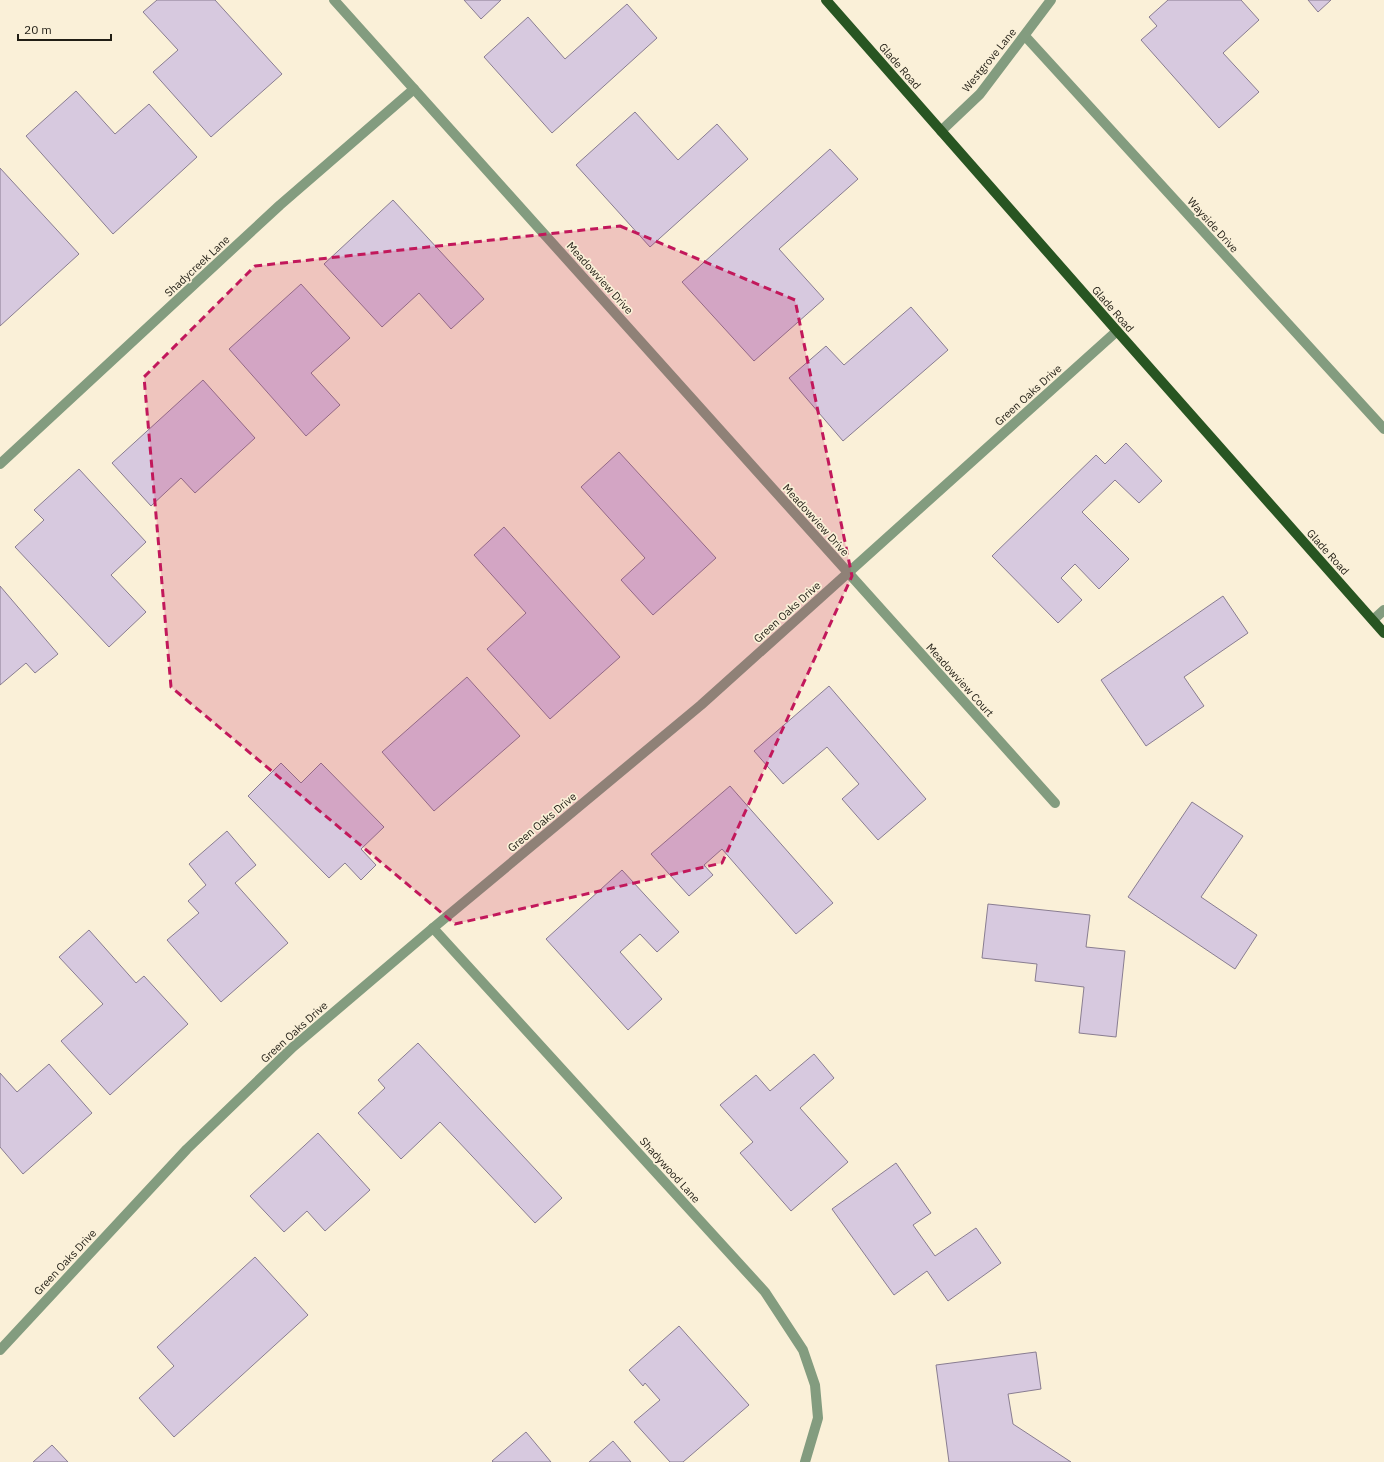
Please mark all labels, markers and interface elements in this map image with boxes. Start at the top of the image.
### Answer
scale bar [18,16,111,42]
text: 20 m [24,22,52,37]
street label: Westgrove Lane [959,25,1019,95]
street label: Glade Road [876,40,924,92]
street label: Wayside Drive [1185,194,1241,256]
street label: Shadycreek Lane [162,232,232,300]
street label: Meadowview Drive [564,239,636,317]
street label: Glade Road [1089,283,1137,335]
street label: Green Oaks Drive [992,361,1064,429]
street label: Meadowview Drive [780,481,852,559]
street label: Glade Road [1304,526,1352,578]
street label: Green Oaks Drive [751,578,823,646]
street label: Meadowview Court [923,640,997,720]
street label: Green Oaks Drive [505,789,579,855]
street label: Green Oaks Drive [258,998,330,1066]
street label: Shadywood Lane [637,1134,703,1206]
street label: Green Oaks Drive [31,1226,99,1298]

